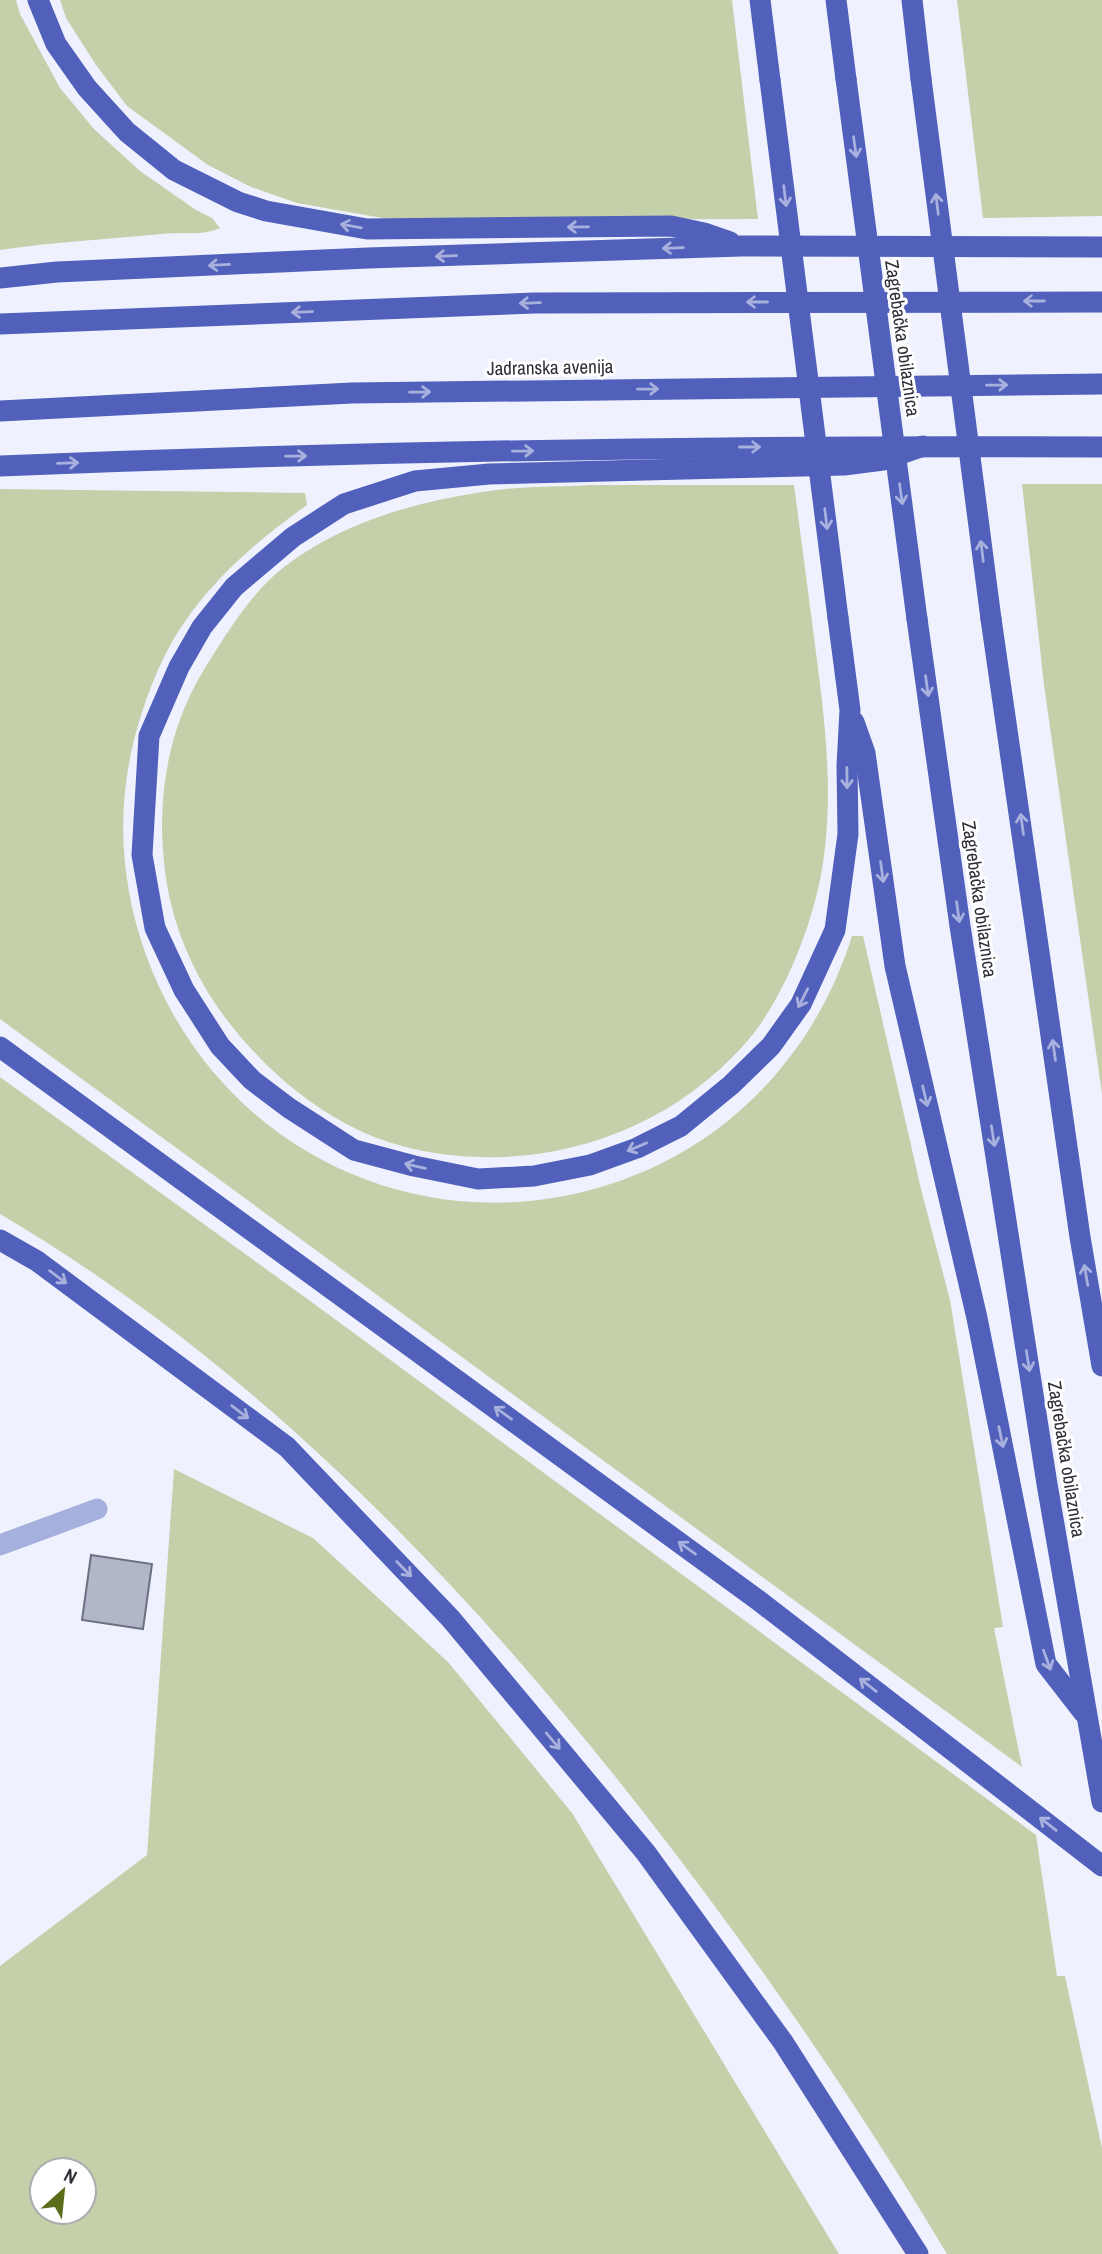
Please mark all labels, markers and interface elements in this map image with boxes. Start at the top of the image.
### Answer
one-way arrow [848,135,861,158]
one-way arrow [779,184,792,207]
one-way arrow [931,193,944,216]
one-way arrow [340,219,363,233]
one-way arrow [567,220,590,234]
one-way arrow [662,242,685,255]
one-way arrow [435,249,458,262]
street label: Zagrebačka obilaznica [879,258,927,418]
one-way arrow [207,259,230,272]
one-way arrow [1023,294,1046,308]
one-way arrow [746,295,769,309]
one-way arrow [519,296,542,310]
one-way arrow [291,305,314,318]
street label: Jadranska avenija [487,353,614,381]
one-way arrow [986,378,1009,392]
one-way arrow [636,382,659,396]
one-way arrow [408,385,431,399]
one-way arrow [739,440,762,454]
one-way arrow [511,444,534,458]
one-way arrow [284,449,307,463]
one-way arrow [56,457,79,470]
one-way arrow [894,482,907,505]
one-way arrow [819,507,832,530]
one-way arrow [976,540,989,563]
one-way arrow [920,674,933,697]
one-way arrow [841,766,854,789]
one-way arrow [1015,813,1028,836]
street label: Zagrebačka obilaznica [956,819,1004,979]
one-way arrow [875,861,888,883]
one-way arrow [952,900,965,923]
one-way arrow [796,987,810,1007]
one-way arrow [1047,1039,1060,1061]
one-way arrow [919,1084,932,1107]
one-way arrow [987,1125,1000,1147]
one-way arrow [627,1141,648,1154]
one-way arrow [405,1159,427,1172]
one-way arrow [1079,1264,1092,1287]
one-way arrow [48,1269,66,1284]
one-way arrow [1022,1349,1035,1372]
street label: Zagrebačka obilaznica [1042,1379,1092,1539]
one-way arrow [230,1405,249,1420]
one-way arrow [494,1406,513,1421]
one-way arrow [995,1425,1009,1448]
one-way arrow [678,1541,697,1555]
one-way arrow [396,1561,413,1578]
one-way arrow [1042,1648,1054,1670]
one-way arrow [859,1678,878,1693]
one-way arrow [546,1731,561,1749]
one-way arrow [1039,1817,1058,1832]
north arrow [28,2156,98,2226]
text: N [60,2162,82,2190]

